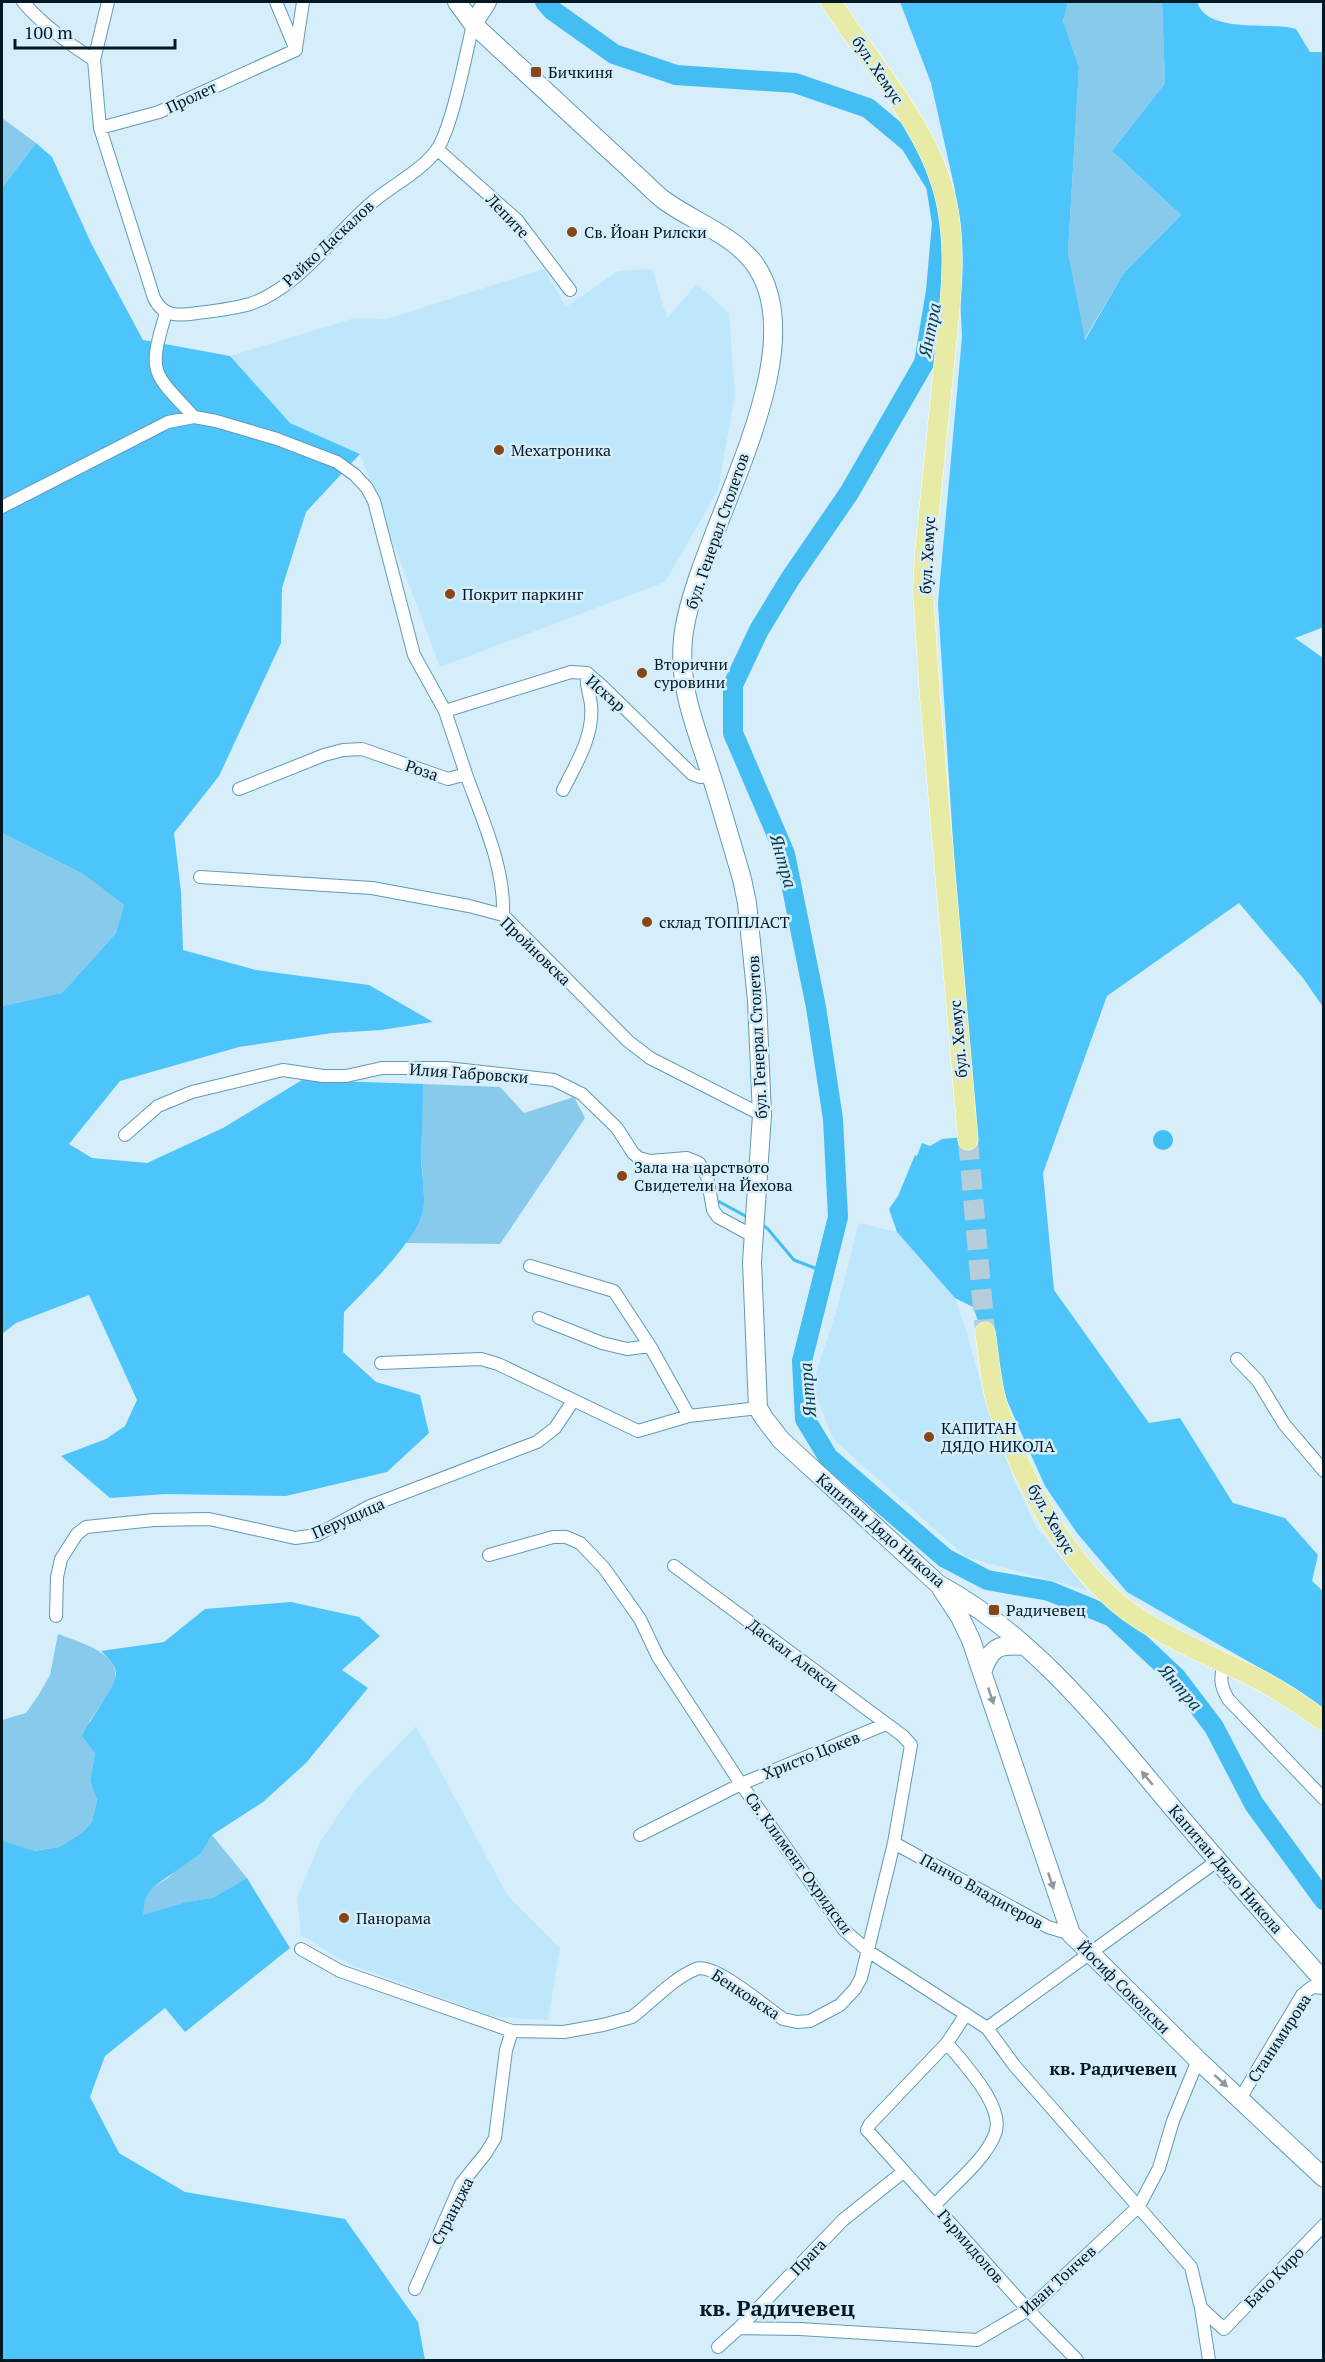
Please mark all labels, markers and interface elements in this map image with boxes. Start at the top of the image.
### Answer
scale bar [15,12,176,50]
text: 100 m [24,20,73,44]
street label: бул. Хемус [847,32,909,108]
place label: Бичкиня [548,61,613,83]
marker: Бичкиня [529,65,543,79]
street label: Пролет [162,76,220,118]
street label: Лепите [481,188,535,243]
street label: Райко Даскалов [277,195,379,291]
place label: Св. Йоан Рилски [584,221,707,243]
marker: Св. Йоан Рилски [565,225,579,239]
water label: Янтра [912,301,946,360]
place label: Мехатроника [511,439,611,461]
marker: Мехатроника [492,443,506,457]
street label: бул. Генерал Столетов [680,450,754,612]
street label: бул. Хемус [914,516,940,594]
place label: Покрит паркинг [462,583,583,605]
marker: Покрит паркинг [443,587,457,601]
place label: Вторични суровини [654,653,728,693]
marker: Вторични суровини [635,666,649,680]
street label: Искър [581,670,631,716]
street label: Роза [403,754,441,786]
water label: Янтра [765,830,803,891]
place label: склад ТОППЛАСТ [659,911,790,933]
street label: Пройновска [496,912,576,990]
marker: склад ТОППЛАСТ [640,915,654,929]
street label: бул. Генерал Столетов [742,955,772,1119]
street label: бул. Хемус [944,999,972,1079]
street label: Илия Габровски [409,1058,530,1088]
place label: Зала на царството Свидетели на Йехова [634,1156,793,1196]
marker: Зала на царството Свидетели на Йехова [615,1169,629,1183]
water label: Янтра [793,1362,821,1419]
place label: КАПИТАН ДЯДО НИКОЛА [941,1417,1055,1457]
marker: КАПИТАН ДЯДО НИКОЛА [922,1430,936,1444]
street label: Капитан Дядо Никола [812,1468,950,1592]
street label: бул. Хемус [1023,1480,1081,1558]
street label: Перущица [308,1492,388,1544]
place label: Радичевец [1006,1599,1086,1621]
marker: Радичевец [987,1603,1001,1617]
street label: Даскал Алекси [743,1613,843,1697]
water label: Янтра [1153,1658,1208,1716]
one-way arrow [986,1687,996,1705]
street label: Христо Цокев [759,1726,863,1784]
one-way arrow [1141,1770,1154,1786]
street label: Св. Климент Охридски [740,1788,858,1938]
street label: Капитан Дядо Никола [1164,1800,1288,1938]
street label: Панчо Владигеров [916,1848,1048,1934]
one-way arrow [1047,1872,1057,1890]
place label: Панорама [356,1907,431,1929]
marker: Панорама [337,1911,351,1925]
street label: Йосиф Соколски [1072,1935,1176,2039]
street label: Бенковска [708,1964,784,2024]
street label: Станимирова [1242,1989,1316,2087]
district label: кв. Радичевец [1049,2056,1177,2080]
one-way arrow [1213,2074,1227,2088]
street label: Странджа [426,2173,478,2249]
street label: Гърмидолов [933,2204,1009,2288]
street label: Прага [785,2234,831,2280]
street label: Иван Тончев [1015,2240,1101,2320]
street label: Бачо Киро [1239,2241,1309,2312]
district label: кв. Радичевец [699,2293,855,2322]

